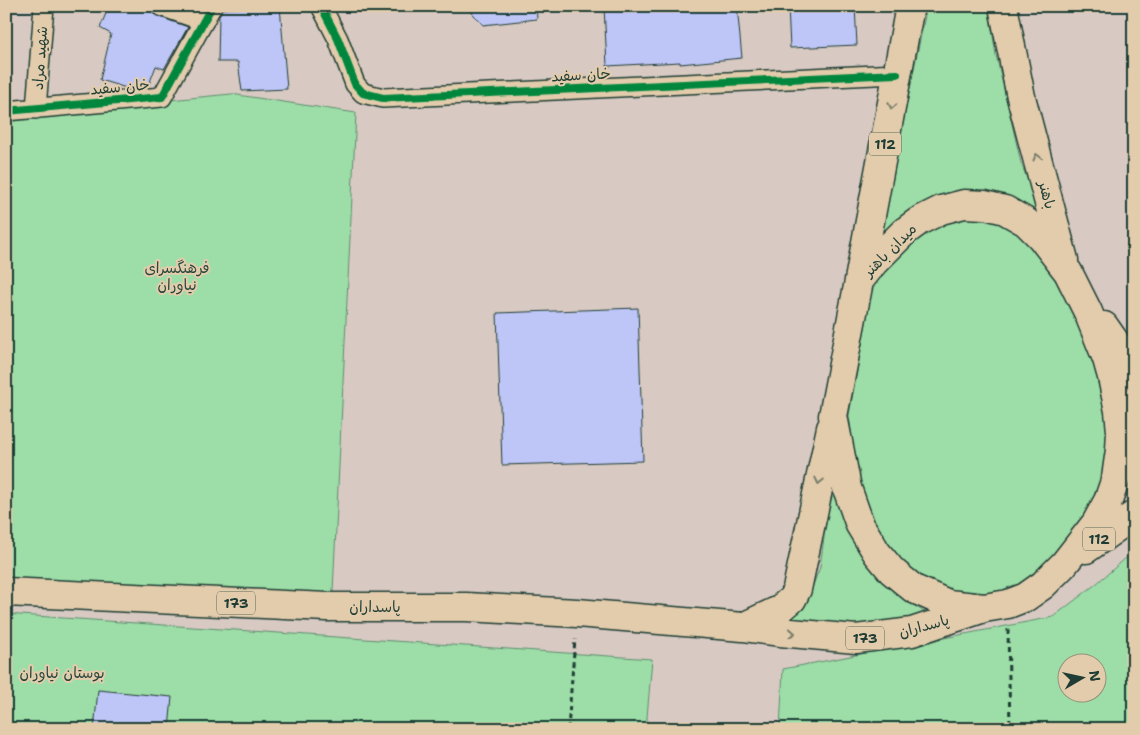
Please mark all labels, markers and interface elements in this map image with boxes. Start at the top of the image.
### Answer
street label: شهید مراد [28,25,52,91]
street label: خان سفید [551,63,611,87]
street label: خان سفید [90,74,150,100]
one-way arrow [887,101,897,110]
road number: 112 [869,132,901,156]
one-way arrow [1032,153,1043,162]
street label: باهنر [1033,177,1060,211]
street label: میدان باهنر [858,219,921,282]
park label: فرهنگسرای نیاوران [145,258,210,295]
one-way arrow [815,477,825,486]
road number: 112 [1083,528,1115,550]
road number: 173 [217,592,255,614]
street label: پاسداران [349,597,401,617]
street label: پاسداران [897,610,951,642]
road number: 173 [846,626,884,650]
one-way arrow [788,628,796,639]
north arrow [1058,652,1108,702]
park label: بوستان نیاوران [19,663,105,683]
text: N [1085,669,1105,683]

